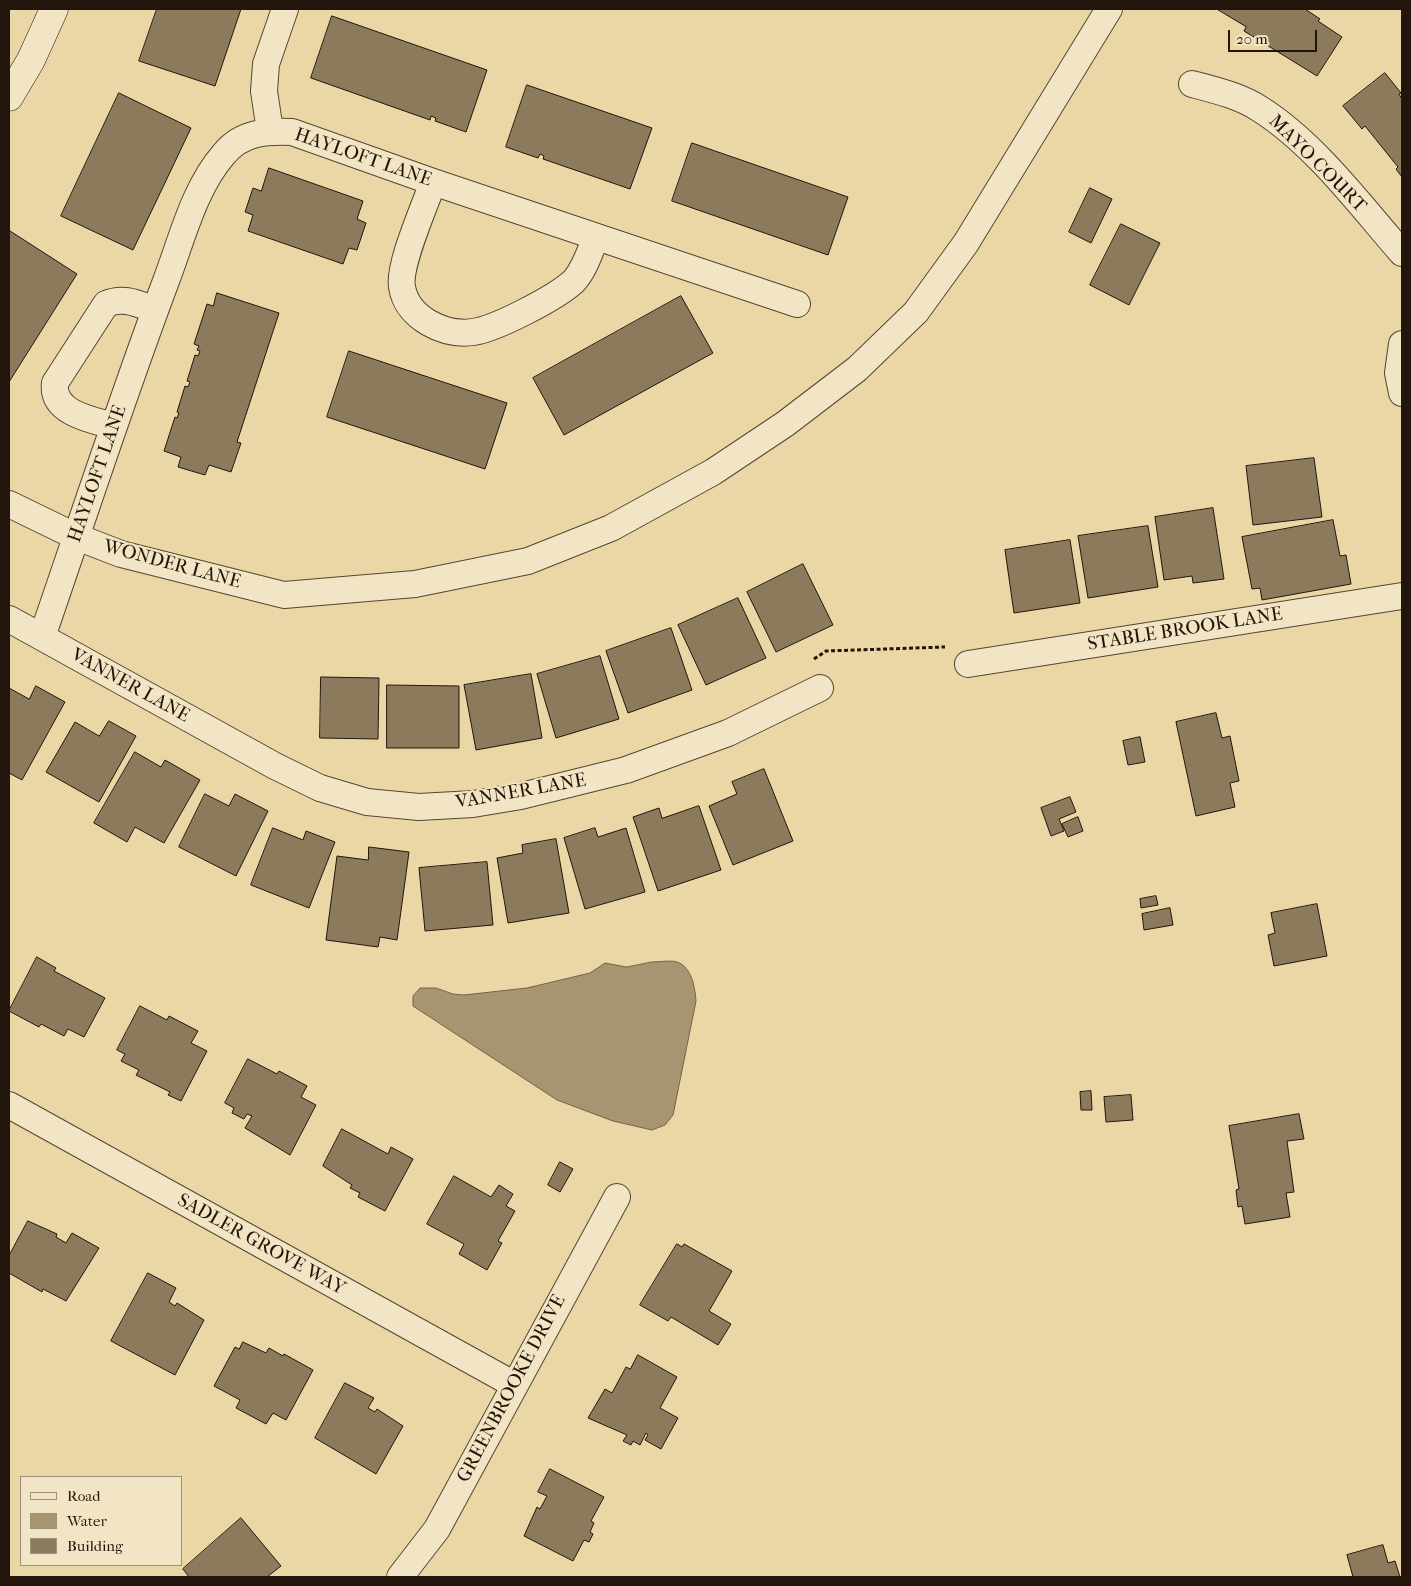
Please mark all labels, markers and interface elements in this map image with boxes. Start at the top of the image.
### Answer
scale bar [1231,20,1320,52]
text: 20 m [1236,30,1268,48]
street label: MAYO COURT [1263,110,1371,218]
street label: HAYLOFT LANE [291,124,435,192]
street label: HAYLOFT LANE [64,402,132,546]
street label: WONDER LANE [101,536,243,594]
street label: STABLE BROOK LANE [1086,603,1284,657]
street label: VANNER LANE [67,644,193,728]
street label: VANNER LANE [454,769,588,815]
street label: SADLER GROVE WAY [173,1189,349,1301]
street label: GREENBROOKE DRIVE [453,1291,571,1487]
legend [20,1476,182,1566]
text: Road [67,1487,100,1505]
text: Water [67,1512,107,1530]
text: Building [67,1537,123,1555]

